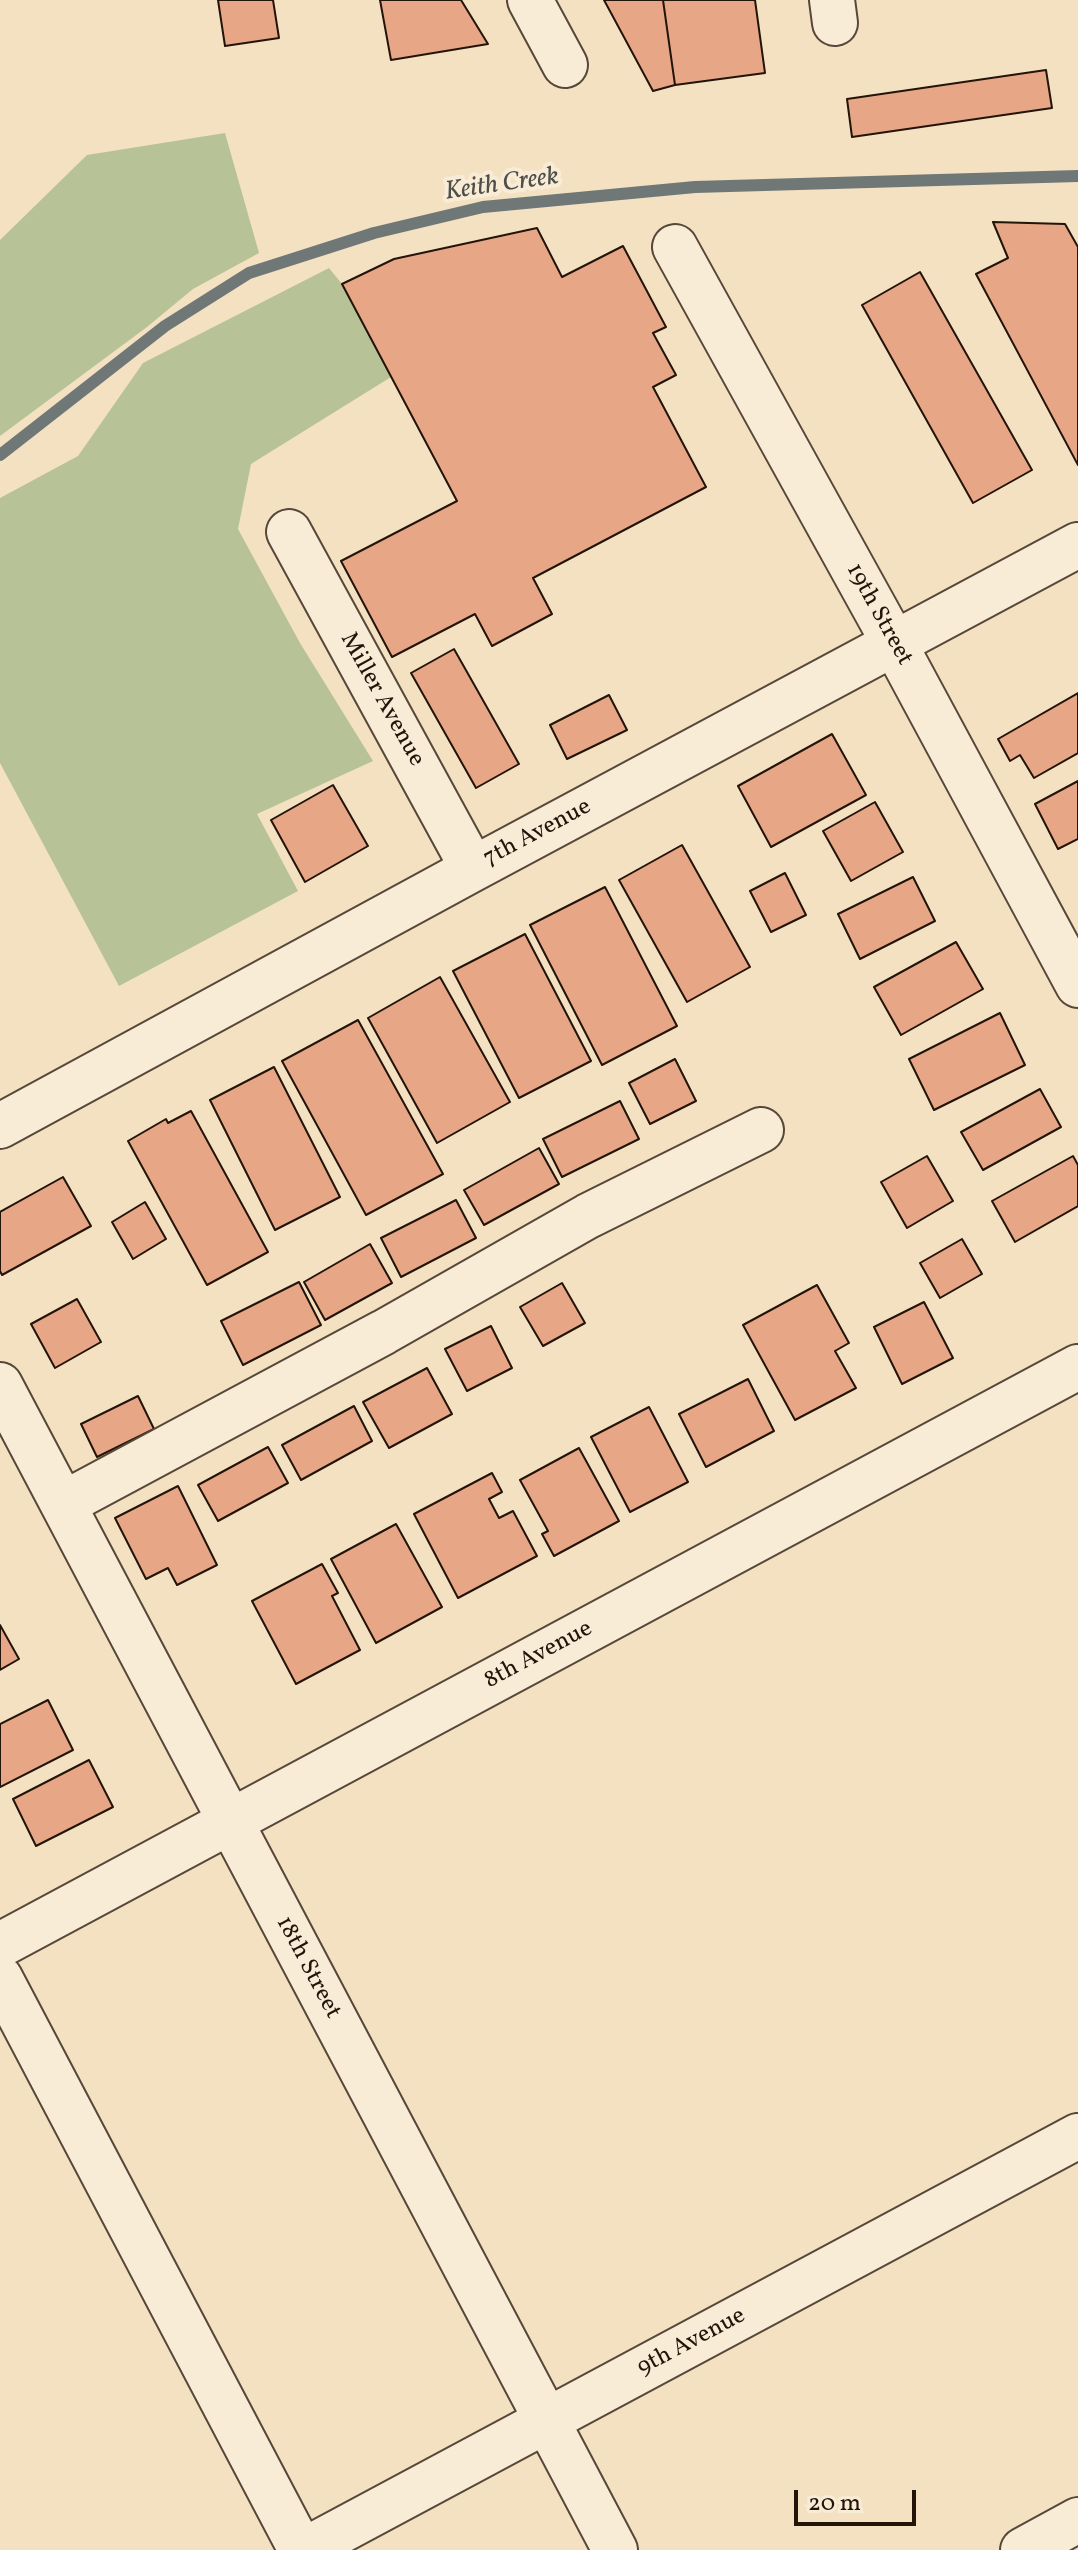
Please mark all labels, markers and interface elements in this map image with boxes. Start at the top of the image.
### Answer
water label: Keith Creek [443,163,561,209]
street label: 19th Street [838,559,918,671]
street label: Miller Avenue [332,628,430,772]
street label: 7th Avenue [479,794,597,874]
street label: 8th Avenue [480,1616,598,1696]
street label: 18th Street [268,1912,346,2024]
street label: 9th Avenue [633,2302,751,2384]
scale bar [798,2474,920,2524]
text: 20 m [808,2487,861,2521]

